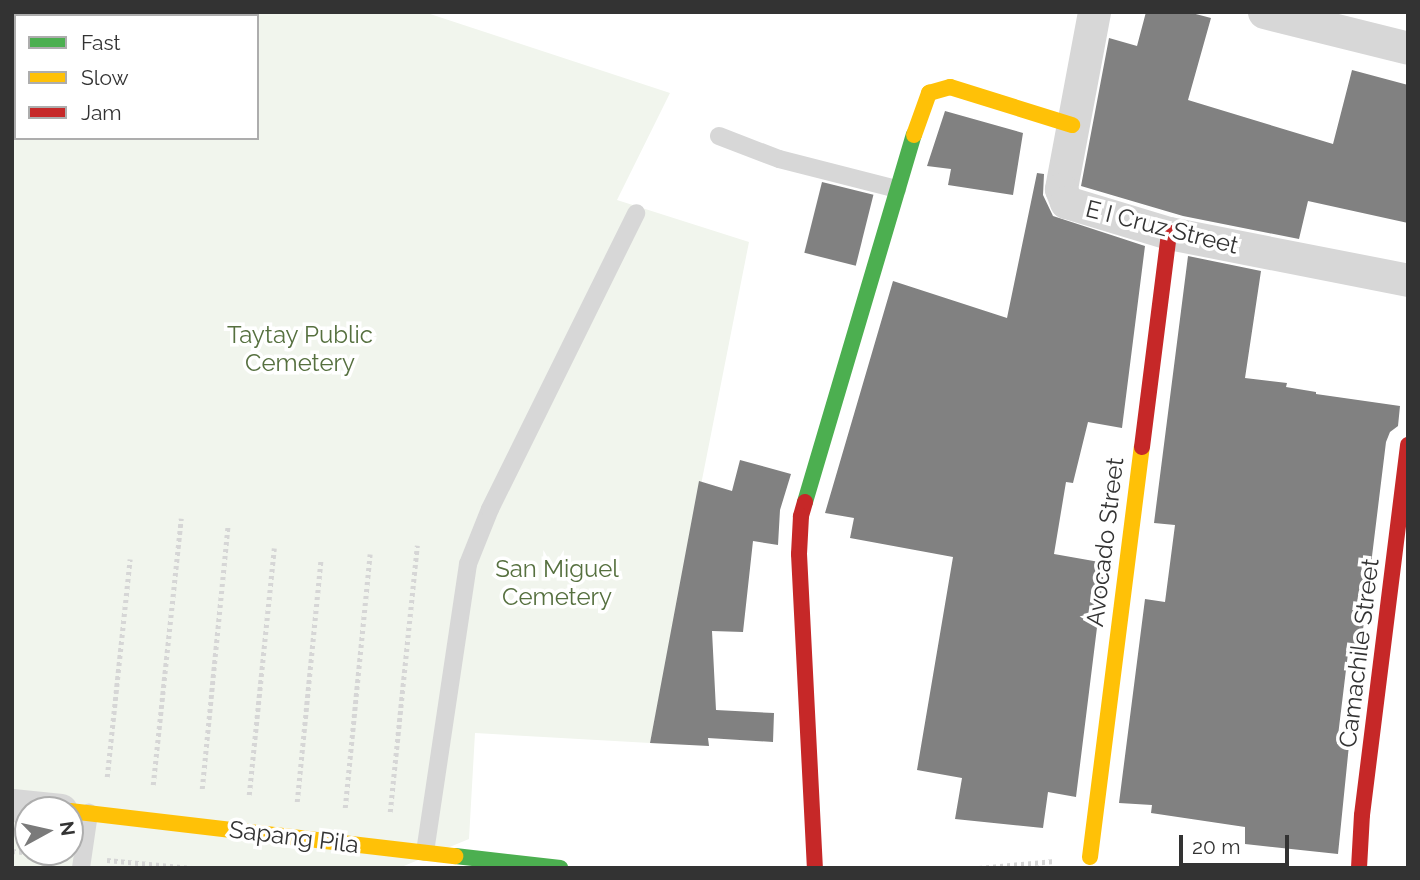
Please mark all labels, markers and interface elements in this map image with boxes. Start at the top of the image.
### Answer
legend [14,14,259,140]
text: Fast [81,30,121,55]
text: Slow [81,65,129,90]
text: Jam [81,100,122,125]
street label: E I Cruz Street [1083,194,1241,260]
park label: Taytay Public Cemetery [227,321,373,377]
street label: Avocado Street [1080,456,1130,628]
park label: San Miguel Cemetery [495,555,619,611]
street label: Camachile Street [1333,557,1385,749]
north arrow [14,796,84,866]
street label: Sapang Pila [228,815,360,859]
text: N [56,820,80,837]
scale bar [1182,820,1292,864]
text: 20 m [1192,834,1240,859]

